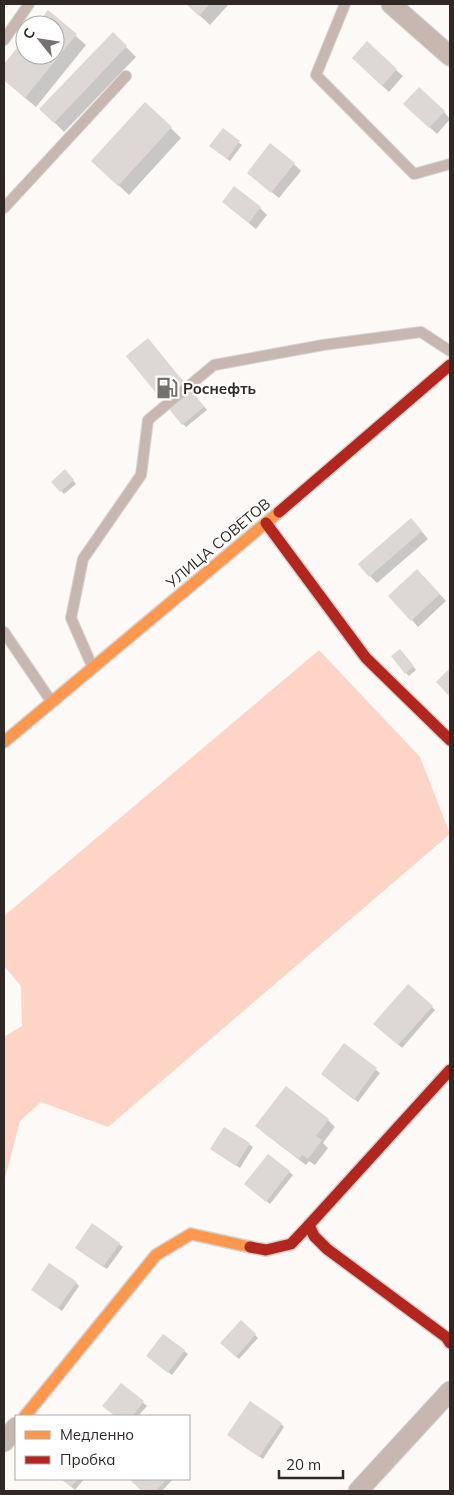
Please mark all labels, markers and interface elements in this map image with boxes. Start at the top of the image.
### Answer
north arrow [15,15,65,65]
text: С [19,25,39,42]
fuel station icon: Роснефть [154,375,180,401]
place label: Роснефть [183,379,256,398]
street label: УЛИЦА СОВЕТОВ [161,494,274,593]
legend [15,1415,190,1480]
text: Медленно [60,1425,134,1444]
scale bar [279,1448,343,1480]
text: Пробка [60,1450,115,1469]
text: 20 m [286,1455,321,1474]

